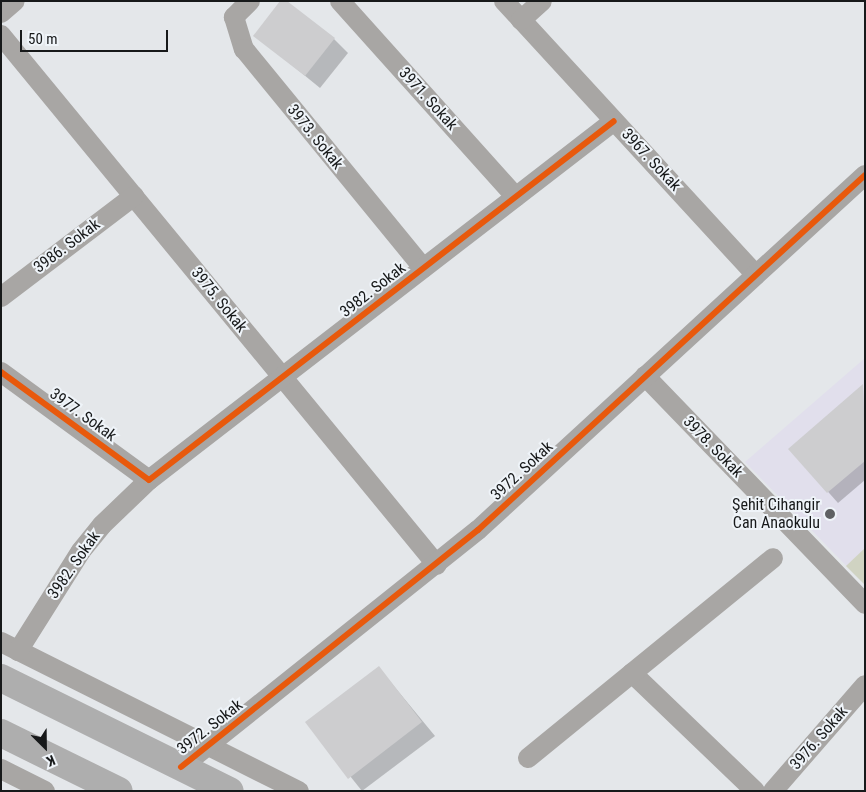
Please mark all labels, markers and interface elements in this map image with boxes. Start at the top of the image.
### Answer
scale bar [22,20,170,52]
text: 50 m [28,30,58,48]
street label: 3971. Sokak [395,64,461,134]
street label: 3973. Sokak [283,101,347,173]
street label: 3967. Sokak [617,125,685,195]
street label: 3986. Sokak [30,215,104,277]
street label: 3982. Sokak [336,258,410,322]
street label: 3975. Sokak [187,264,251,336]
street label: 3977. Sokak [46,384,120,446]
street label: 3978. Sokak [679,412,747,482]
street label: 3972. Sokak [487,437,557,505]
place label: Şehit Cihangir Can Anaokulu [732,495,820,533]
marker: Şehit Cihangir Can Anaokulu [824,508,836,520]
street label: 3982. Sokak [44,528,104,602]
street label: 3972. Sokak [173,695,247,759]
street label: 3976. Sokak [786,702,852,774]
north arrow [20,722,70,772]
text: K [44,752,58,770]

